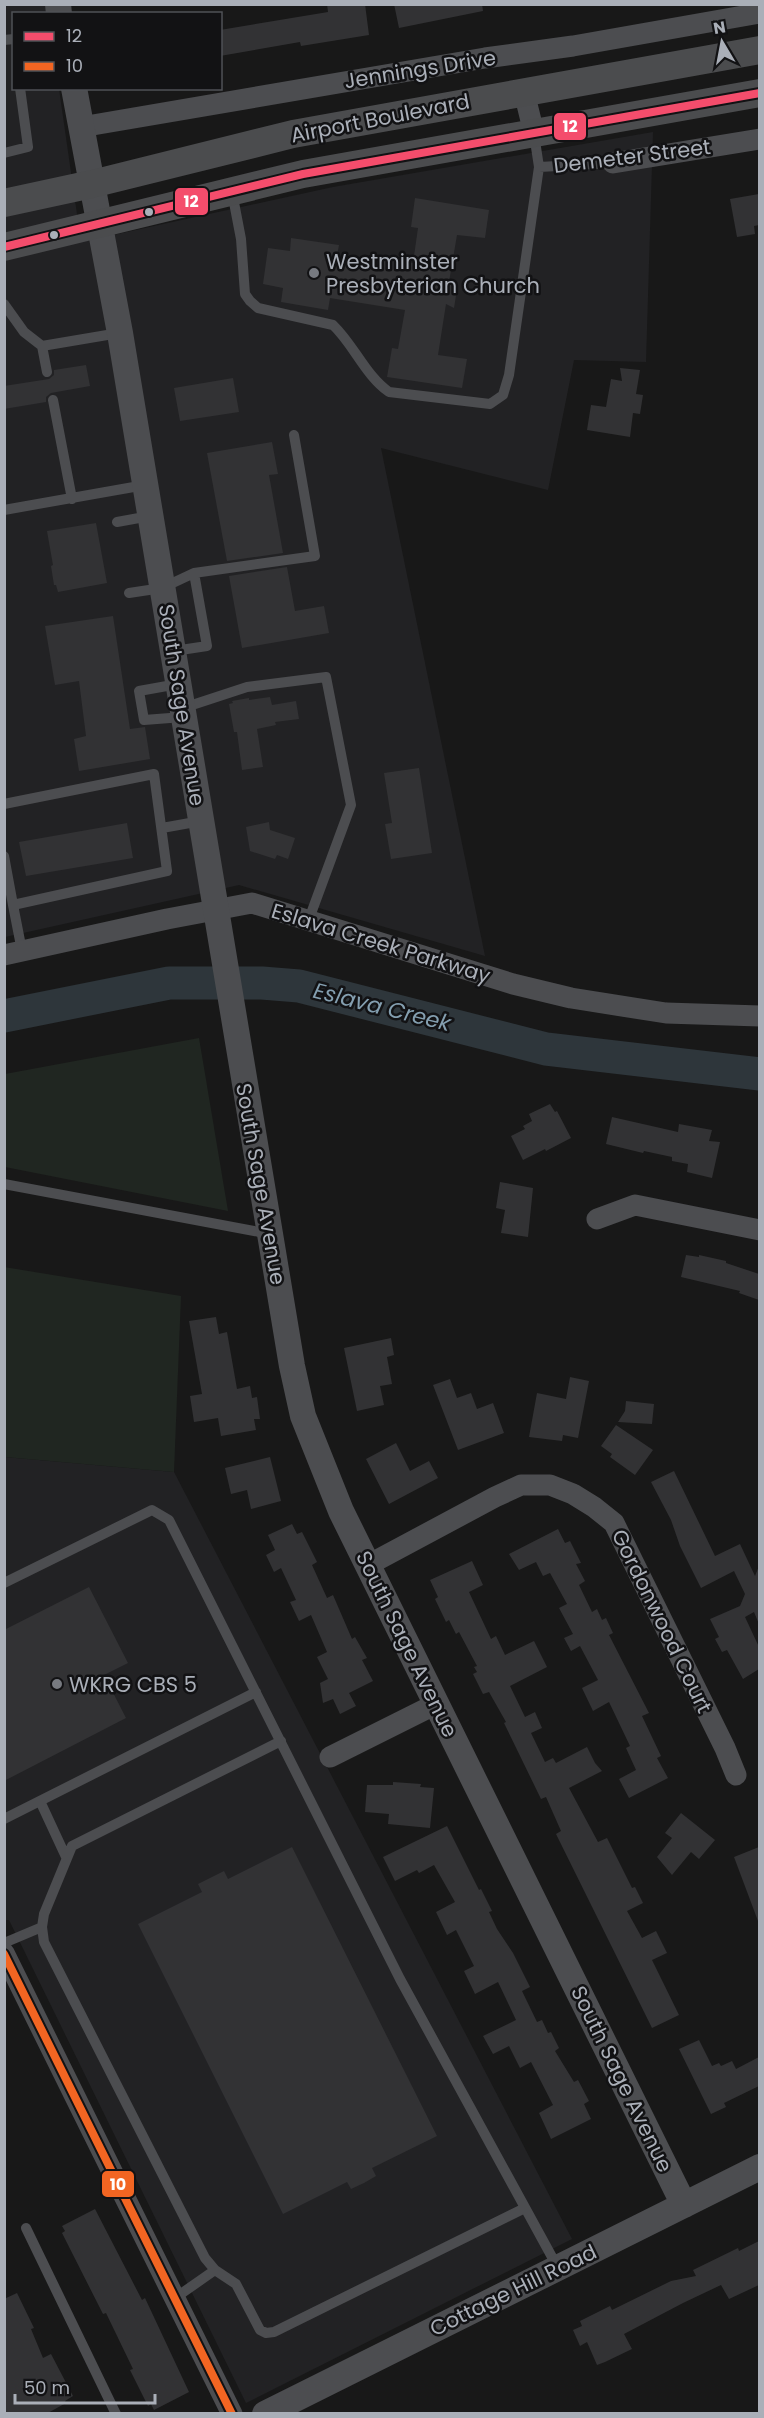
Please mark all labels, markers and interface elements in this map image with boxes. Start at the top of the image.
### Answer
legend [12,12,222,90]
north arrow [692,12,752,72]
text: N [712,15,727,40]
text: 12 [66,23,82,48]
street label: Jennings Drive [342,43,498,95]
text: 10 [66,53,83,78]
street label: Airport Boulevard [288,86,472,150]
line badge: 12 [553,112,587,141]
text: 12 [562,115,578,138]
street label: Demeter Street [552,132,712,180]
line badge: 12 [174,187,209,216]
text: 12 [183,190,199,213]
unlabelled marker [143,206,155,218]
unlabelled marker [48,229,60,241]
place label: Westminster Presbyterian Church [326,247,540,300]
marker: Westminster Presbyterian Church [307,266,321,280]
street label: South Sage Avenue [152,602,212,808]
street label: Eslava Creek Parkway [268,896,494,990]
water label: Eslava Creek [310,975,456,1039]
street label: South Sage Avenue [229,1081,293,1287]
street label: Gordonwood Court [605,1524,719,1718]
street label: South Sage Avenue [349,1546,465,1742]
place label: WKRG CBS 5 [69,1670,197,1699]
marker: WKRG CBS 5 [50,1677,64,1691]
street label: South Sage Avenue [564,1981,680,2177]
line badge: 10 [101,2170,135,2198]
text: 10 [110,2173,126,2196]
street label: Cottage Hill Road [425,2237,601,2343]
scale bar [15,2367,154,2405]
text: 50 m [24,2375,70,2400]

